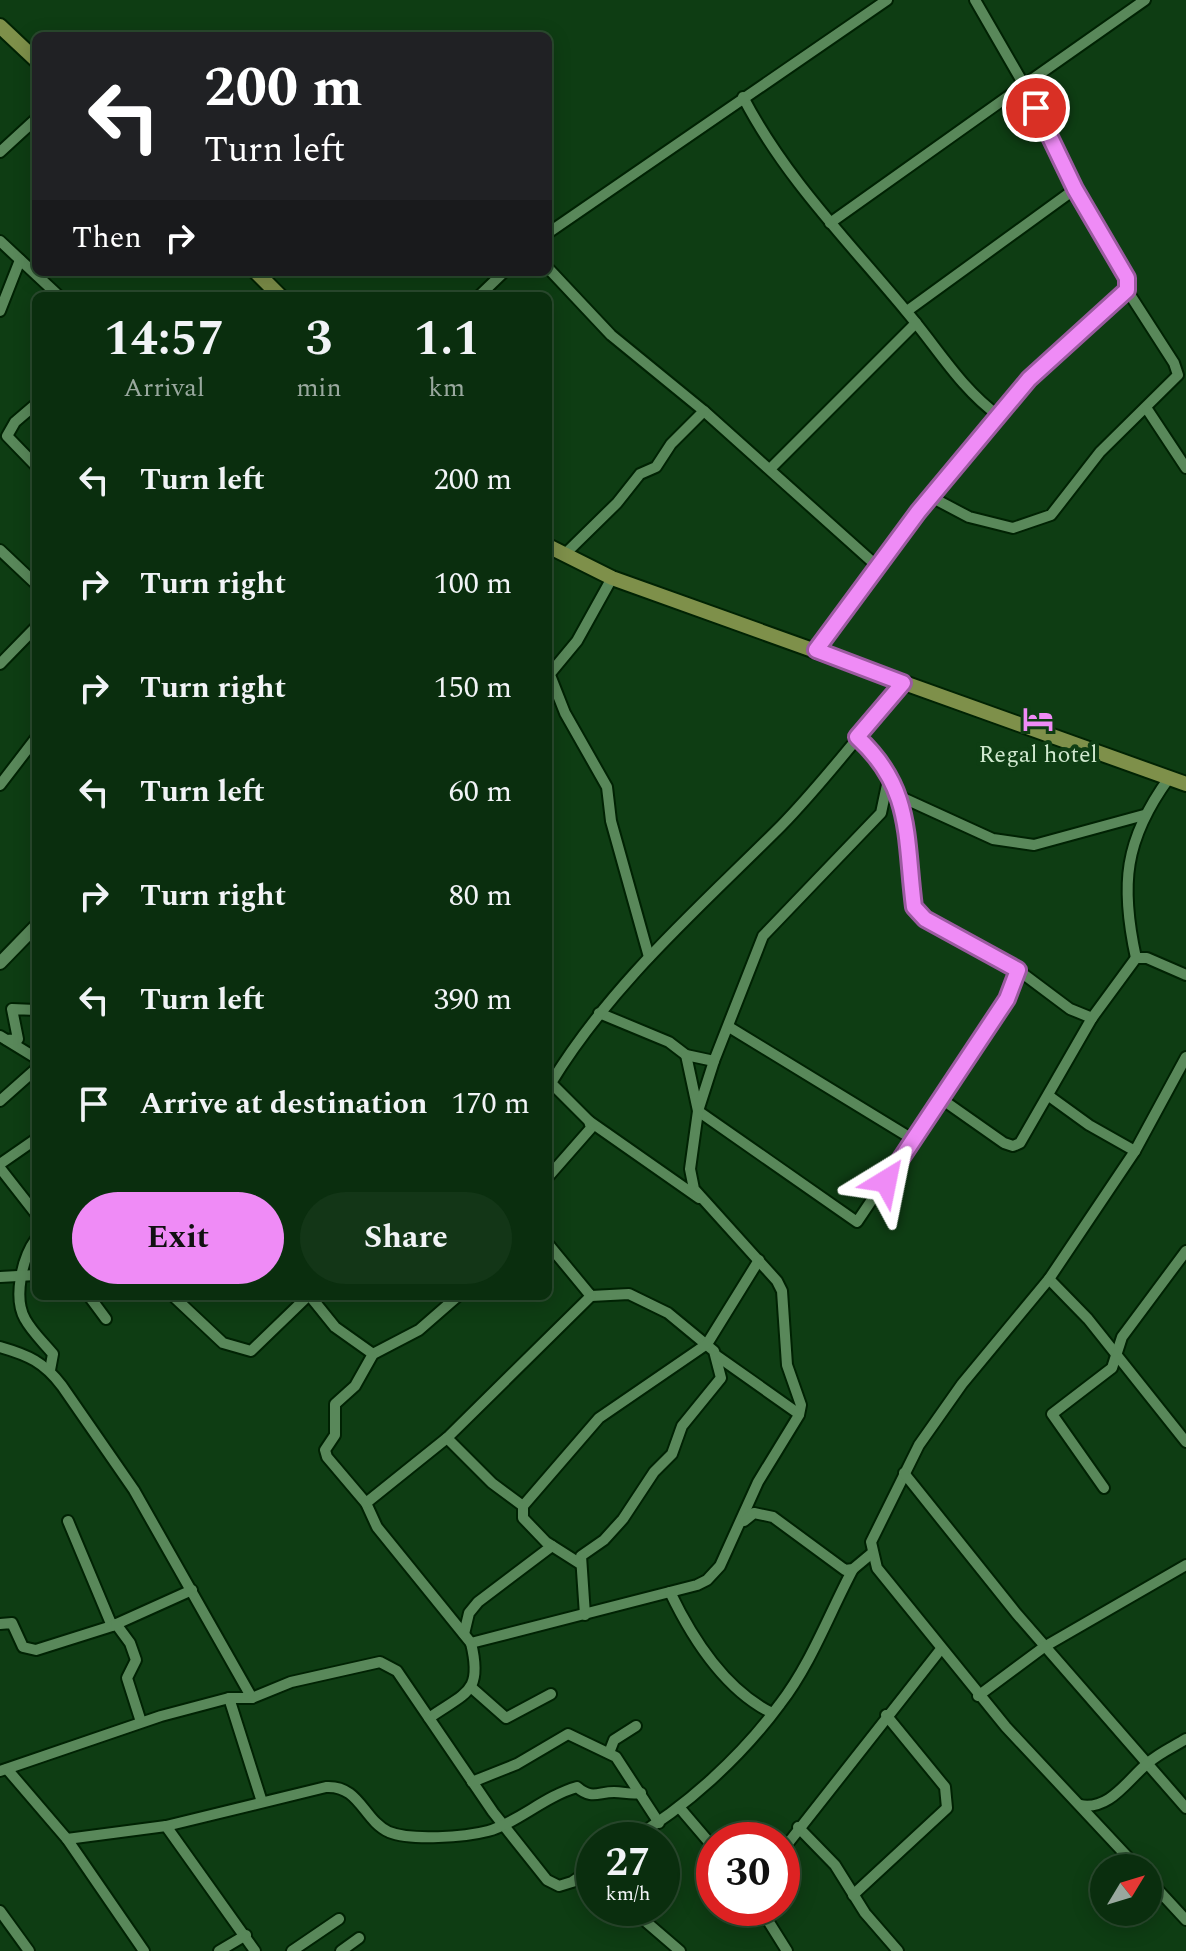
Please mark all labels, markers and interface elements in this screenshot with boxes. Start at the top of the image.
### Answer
text: 200 m [204,46,363,131]
icon: left [72,64,176,168]
pin [1002,74,1070,142]
icon: arrive [1014,86,1058,130]
text: Turn left [204,123,345,178]
text: Then [72,215,142,261]
icon: right [158,216,202,260]
text: 14:57 [104,303,224,376]
text: 3 [305,303,332,376]
text: 1.1 [413,303,480,376]
text: Arrival [124,368,205,408]
text: min [296,368,342,408]
text: km [428,368,465,408]
text: Turn left [140,457,265,503]
text: 200 m [434,457,512,503]
icon: left [72,458,116,502]
text: Turn right [140,561,286,607]
text: 100 m [434,561,512,607]
icon: right [72,562,116,606]
text: Turn right [140,665,286,711]
text: 150 m [434,665,512,711]
icon: right [72,666,116,710]
hotel icon: Regal hotel [1021,702,1055,736]
place label: Regal hotel [978,737,1098,773]
text: Turn left [140,769,265,815]
text: 60 m [449,769,512,815]
icon: left [72,770,116,814]
text: Turn right [140,873,286,919]
text: 80 m [449,873,512,919]
icon: right [72,874,116,918]
text: Turn left [140,977,265,1023]
text: 390 m [434,977,512,1023]
icon: left [72,978,116,1022]
text: Arrive at destination [140,1081,427,1127]
text: 170 m [451,1081,530,1127]
icon: arrive [72,1082,116,1126]
position arrow [844,1139,928,1223]
button: Exit [72,1192,284,1284]
button: Share [300,1192,512,1284]
speed limit sign: 30 [696,1822,800,1926]
text: 27 [606,1833,650,1894]
north arrow [1090,1854,1162,1926]
map controls [1090,1854,1162,1926]
text: km/h [606,1879,651,1909]

